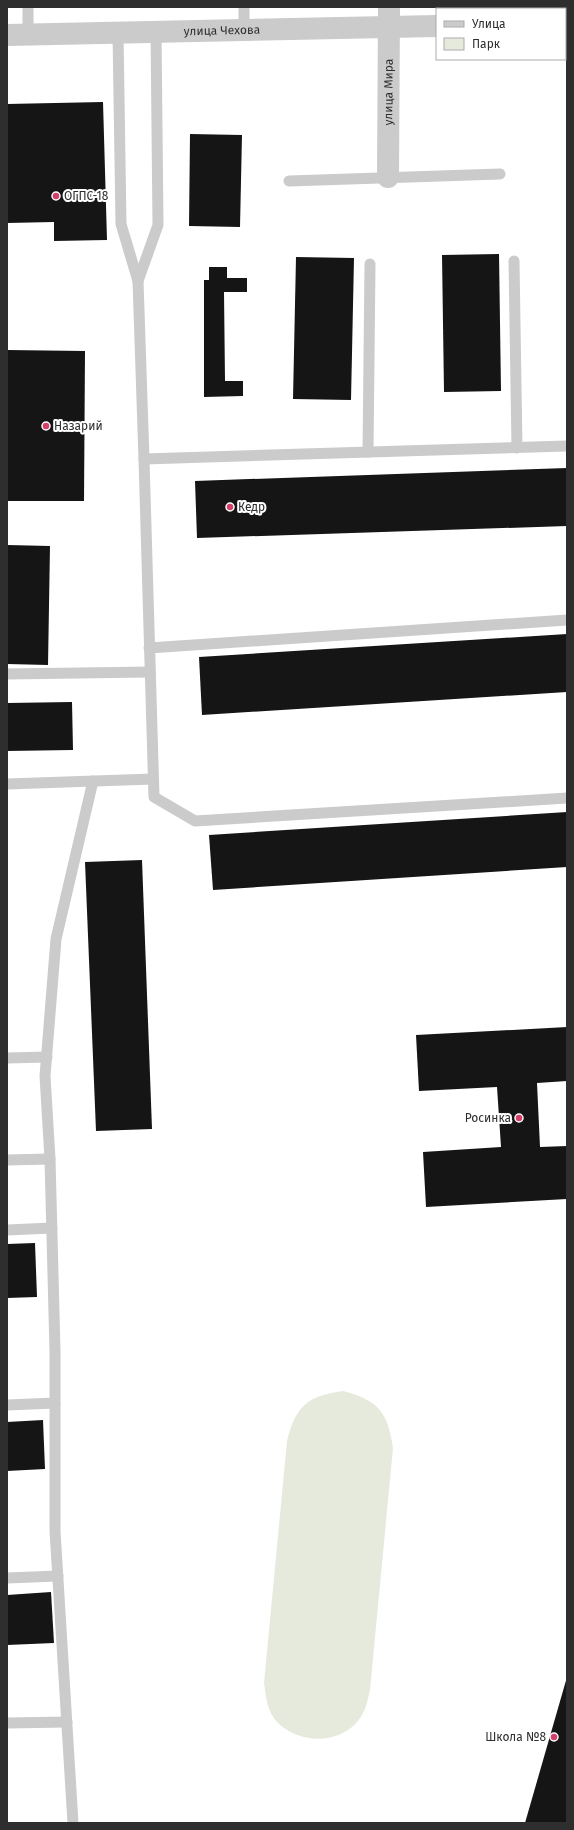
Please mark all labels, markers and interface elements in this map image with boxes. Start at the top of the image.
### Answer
legend [436,8,566,60]
text: Улица [472,17,506,31]
street label: улица Чехова [184,23,260,38]
text: Парк [472,37,501,51]
street label: улица Мира [381,59,396,125]
place label: ОГПС-18 [64,189,109,203]
marker: ОГПС-18 [51,191,61,201]
place label: Назарий [54,419,103,433]
marker: Назарий [41,421,51,431]
place label: Кедр [238,500,265,514]
marker: Кедр [225,502,235,512]
place label: Росинка [465,1111,511,1125]
marker: Росинка [514,1113,524,1123]
place label: Школа №8 [485,1730,546,1744]
marker: Школа №8 [549,1732,559,1742]

